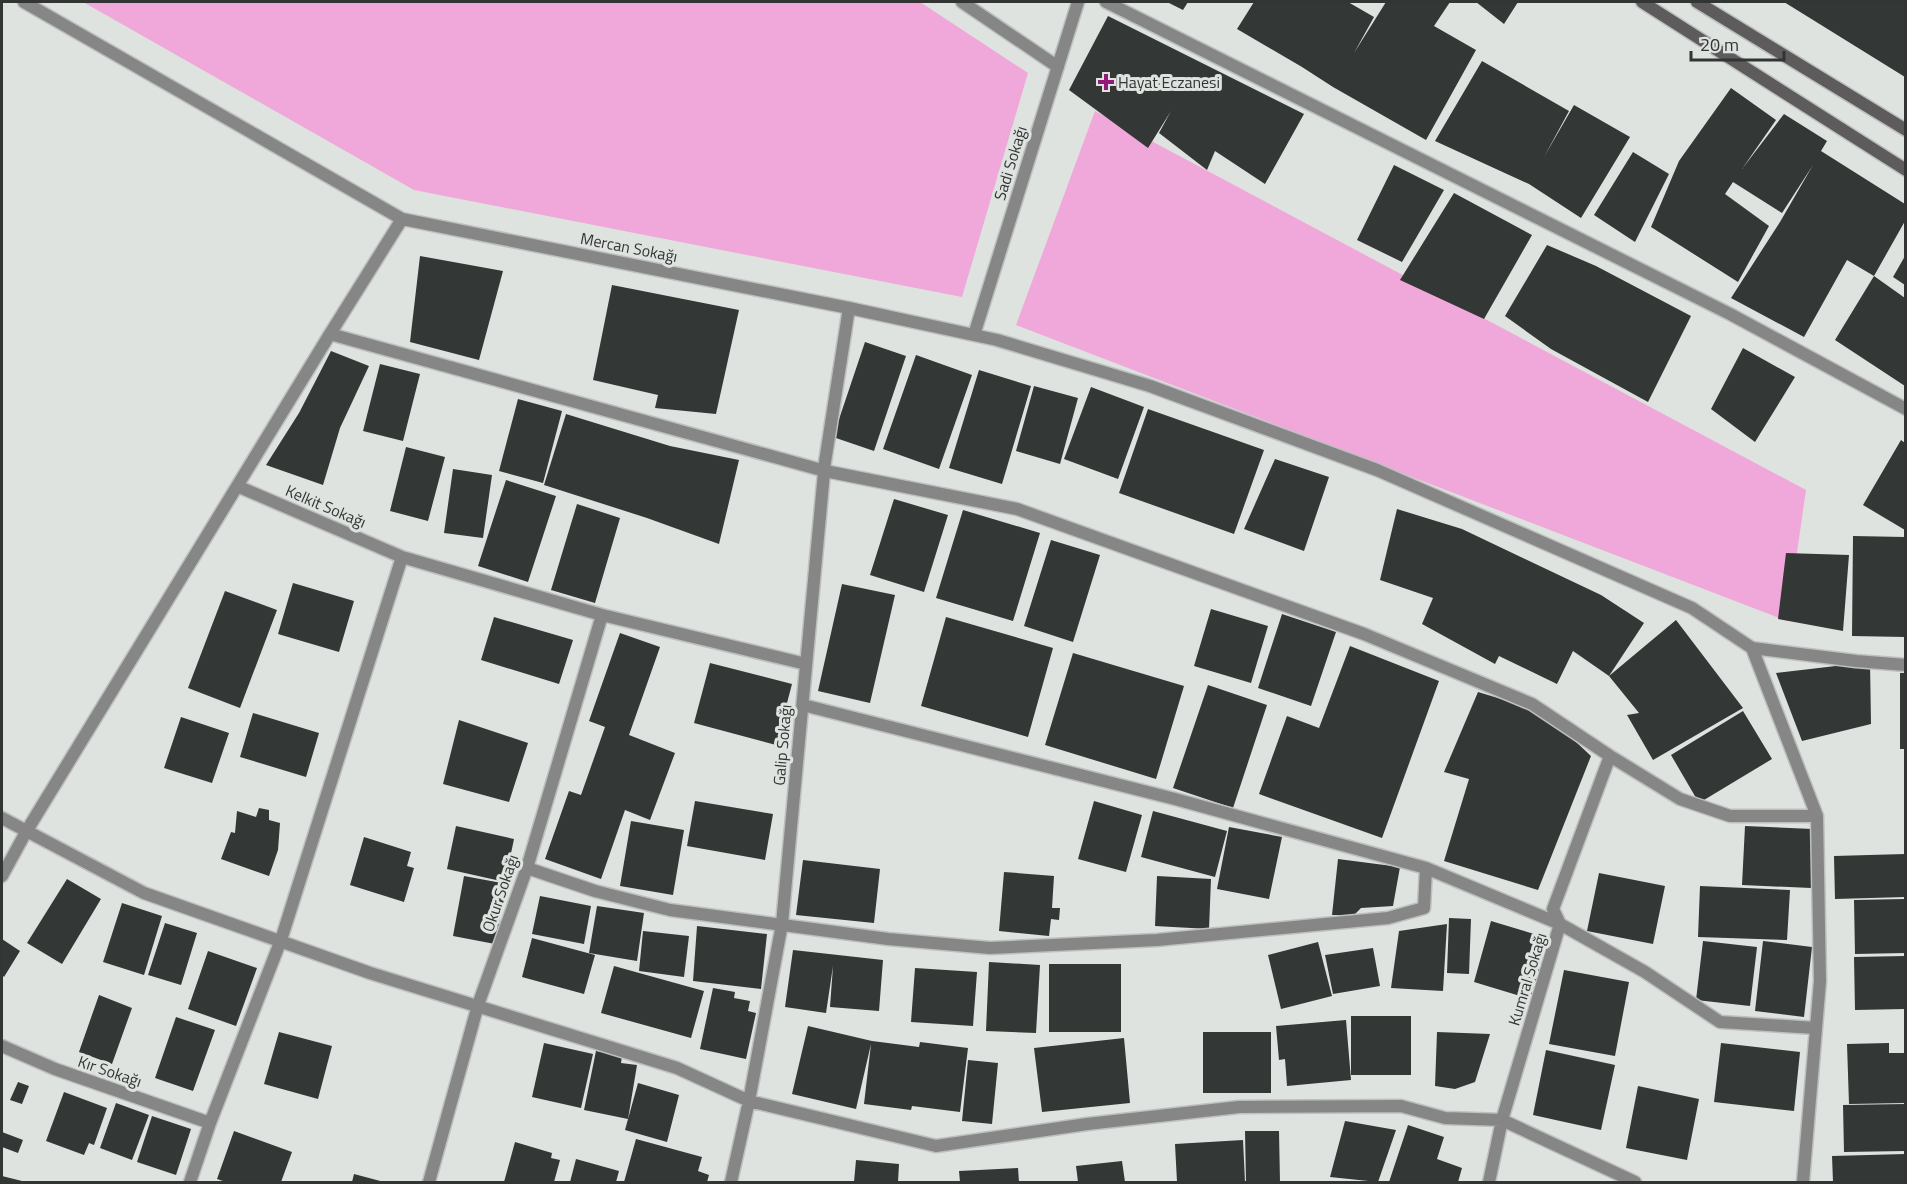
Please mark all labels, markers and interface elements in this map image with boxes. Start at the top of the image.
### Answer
scale bar [1691,24,1784,62]
text: 20 m [1700,31,1739,58]
place label: Hayat Eczanesi [1118,70,1220,94]
marker: Hayat Eczanesi [1099,75,1113,89]
street label: Sadi Sokağı [987,123,1033,203]
street label: Mercan Sokağı [578,226,680,268]
street label: Kelkit Sokağı [282,478,370,534]
street label: Galip Sokağı [766,703,798,787]
street label: Okur Sokağı [476,851,524,935]
street label: Kumral Sokağı [1501,930,1553,1028]
street label: Kır Sokağı [75,1049,145,1093]

